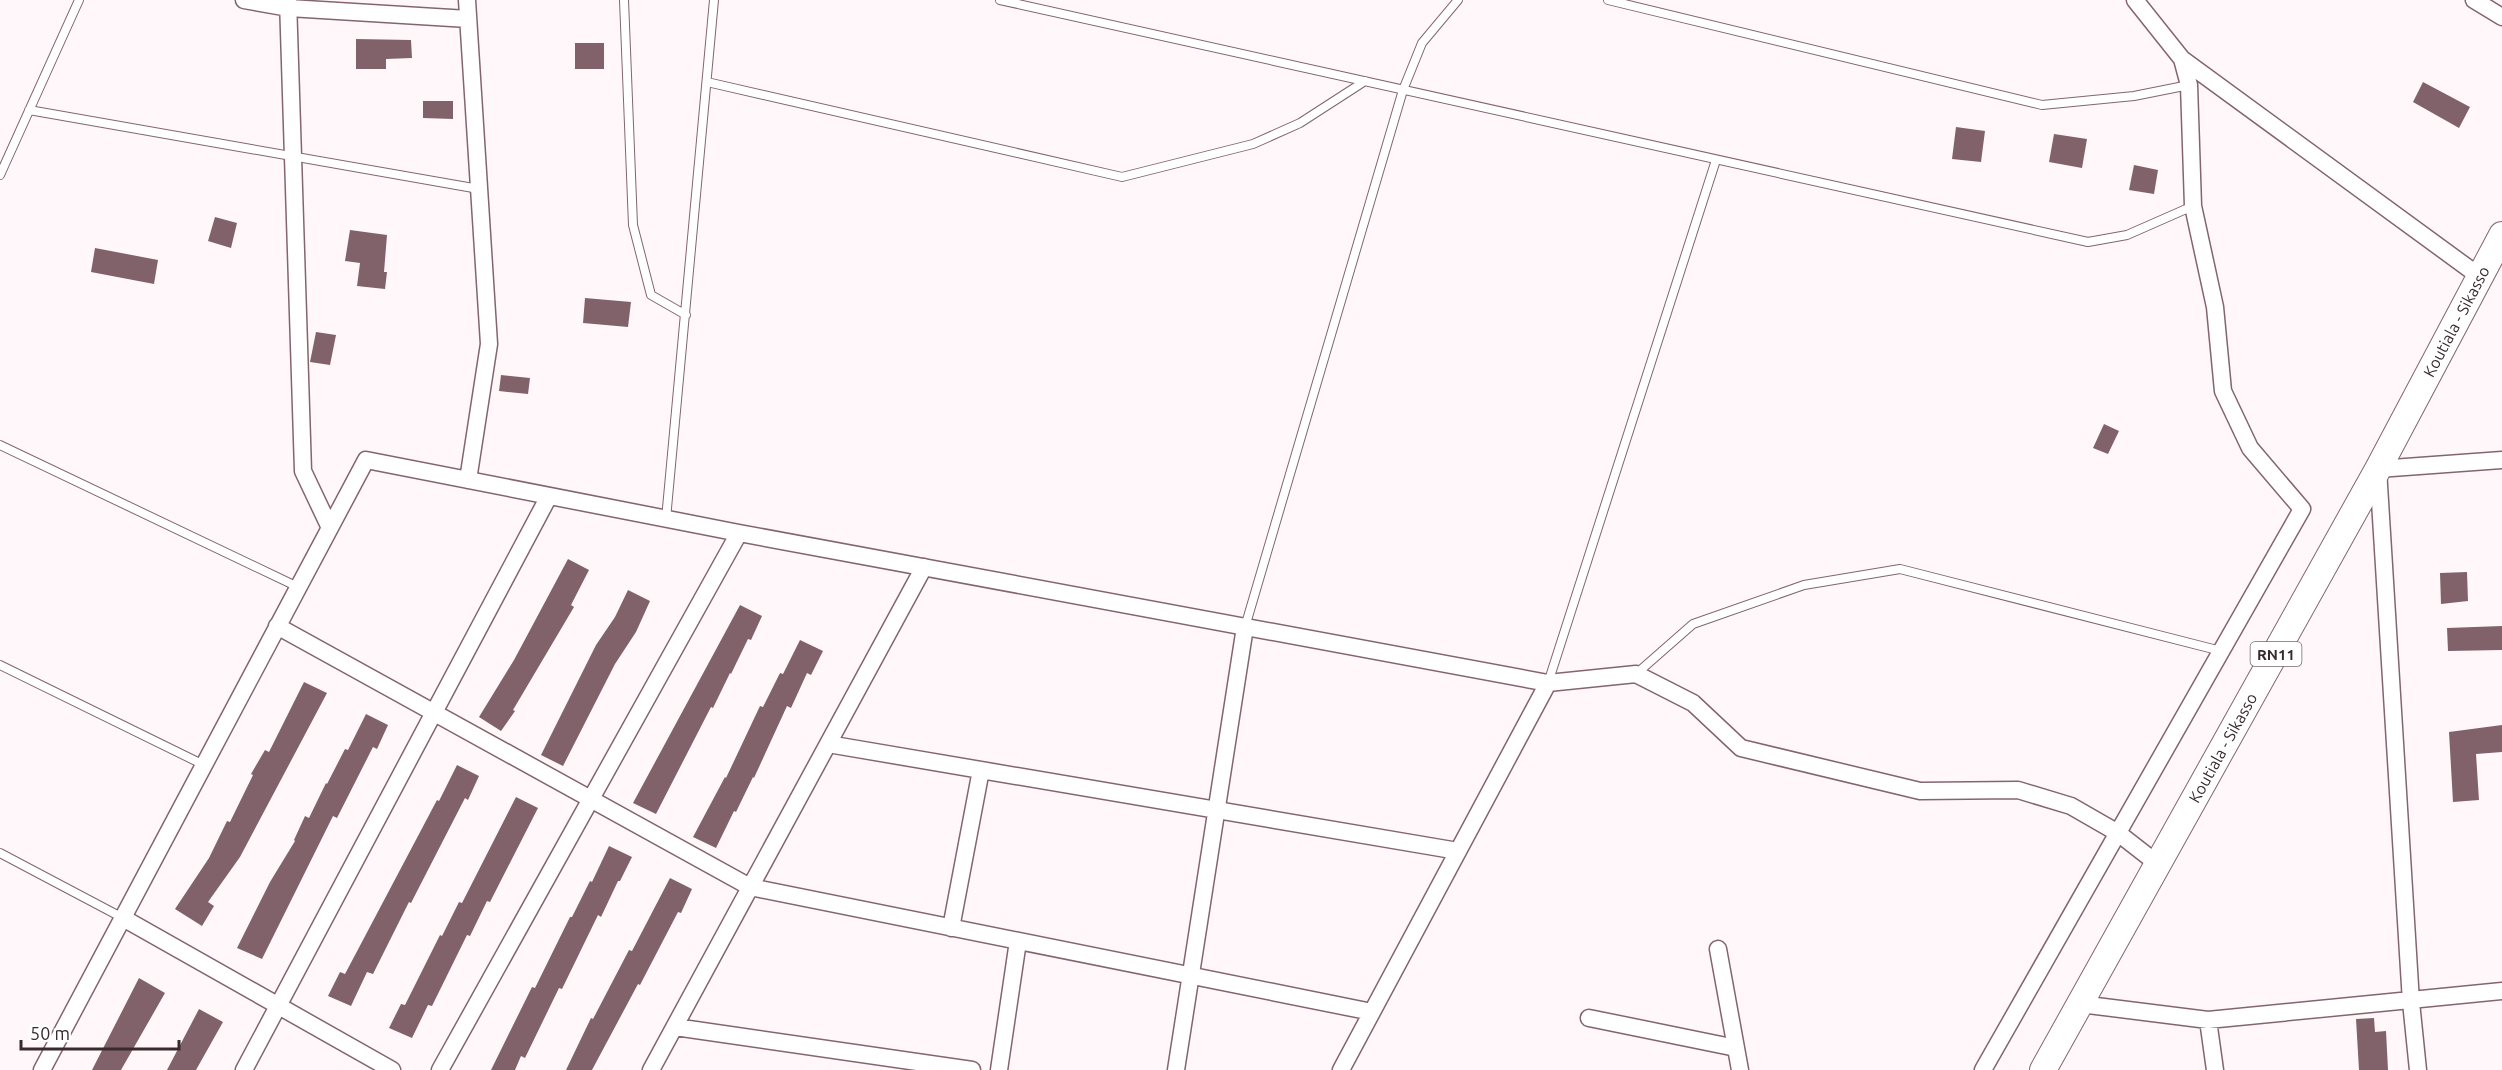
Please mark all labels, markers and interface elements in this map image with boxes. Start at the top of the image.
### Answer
street label: Koutiala - Sikasso [2419,263,2493,380]
road number: RN11 [2250,642,2302,666]
street label: Koutiala - Sikasso [2185,690,2260,806]
scale bar [21,1013,178,1051]
text: 50 m [30,1023,70,1043]

